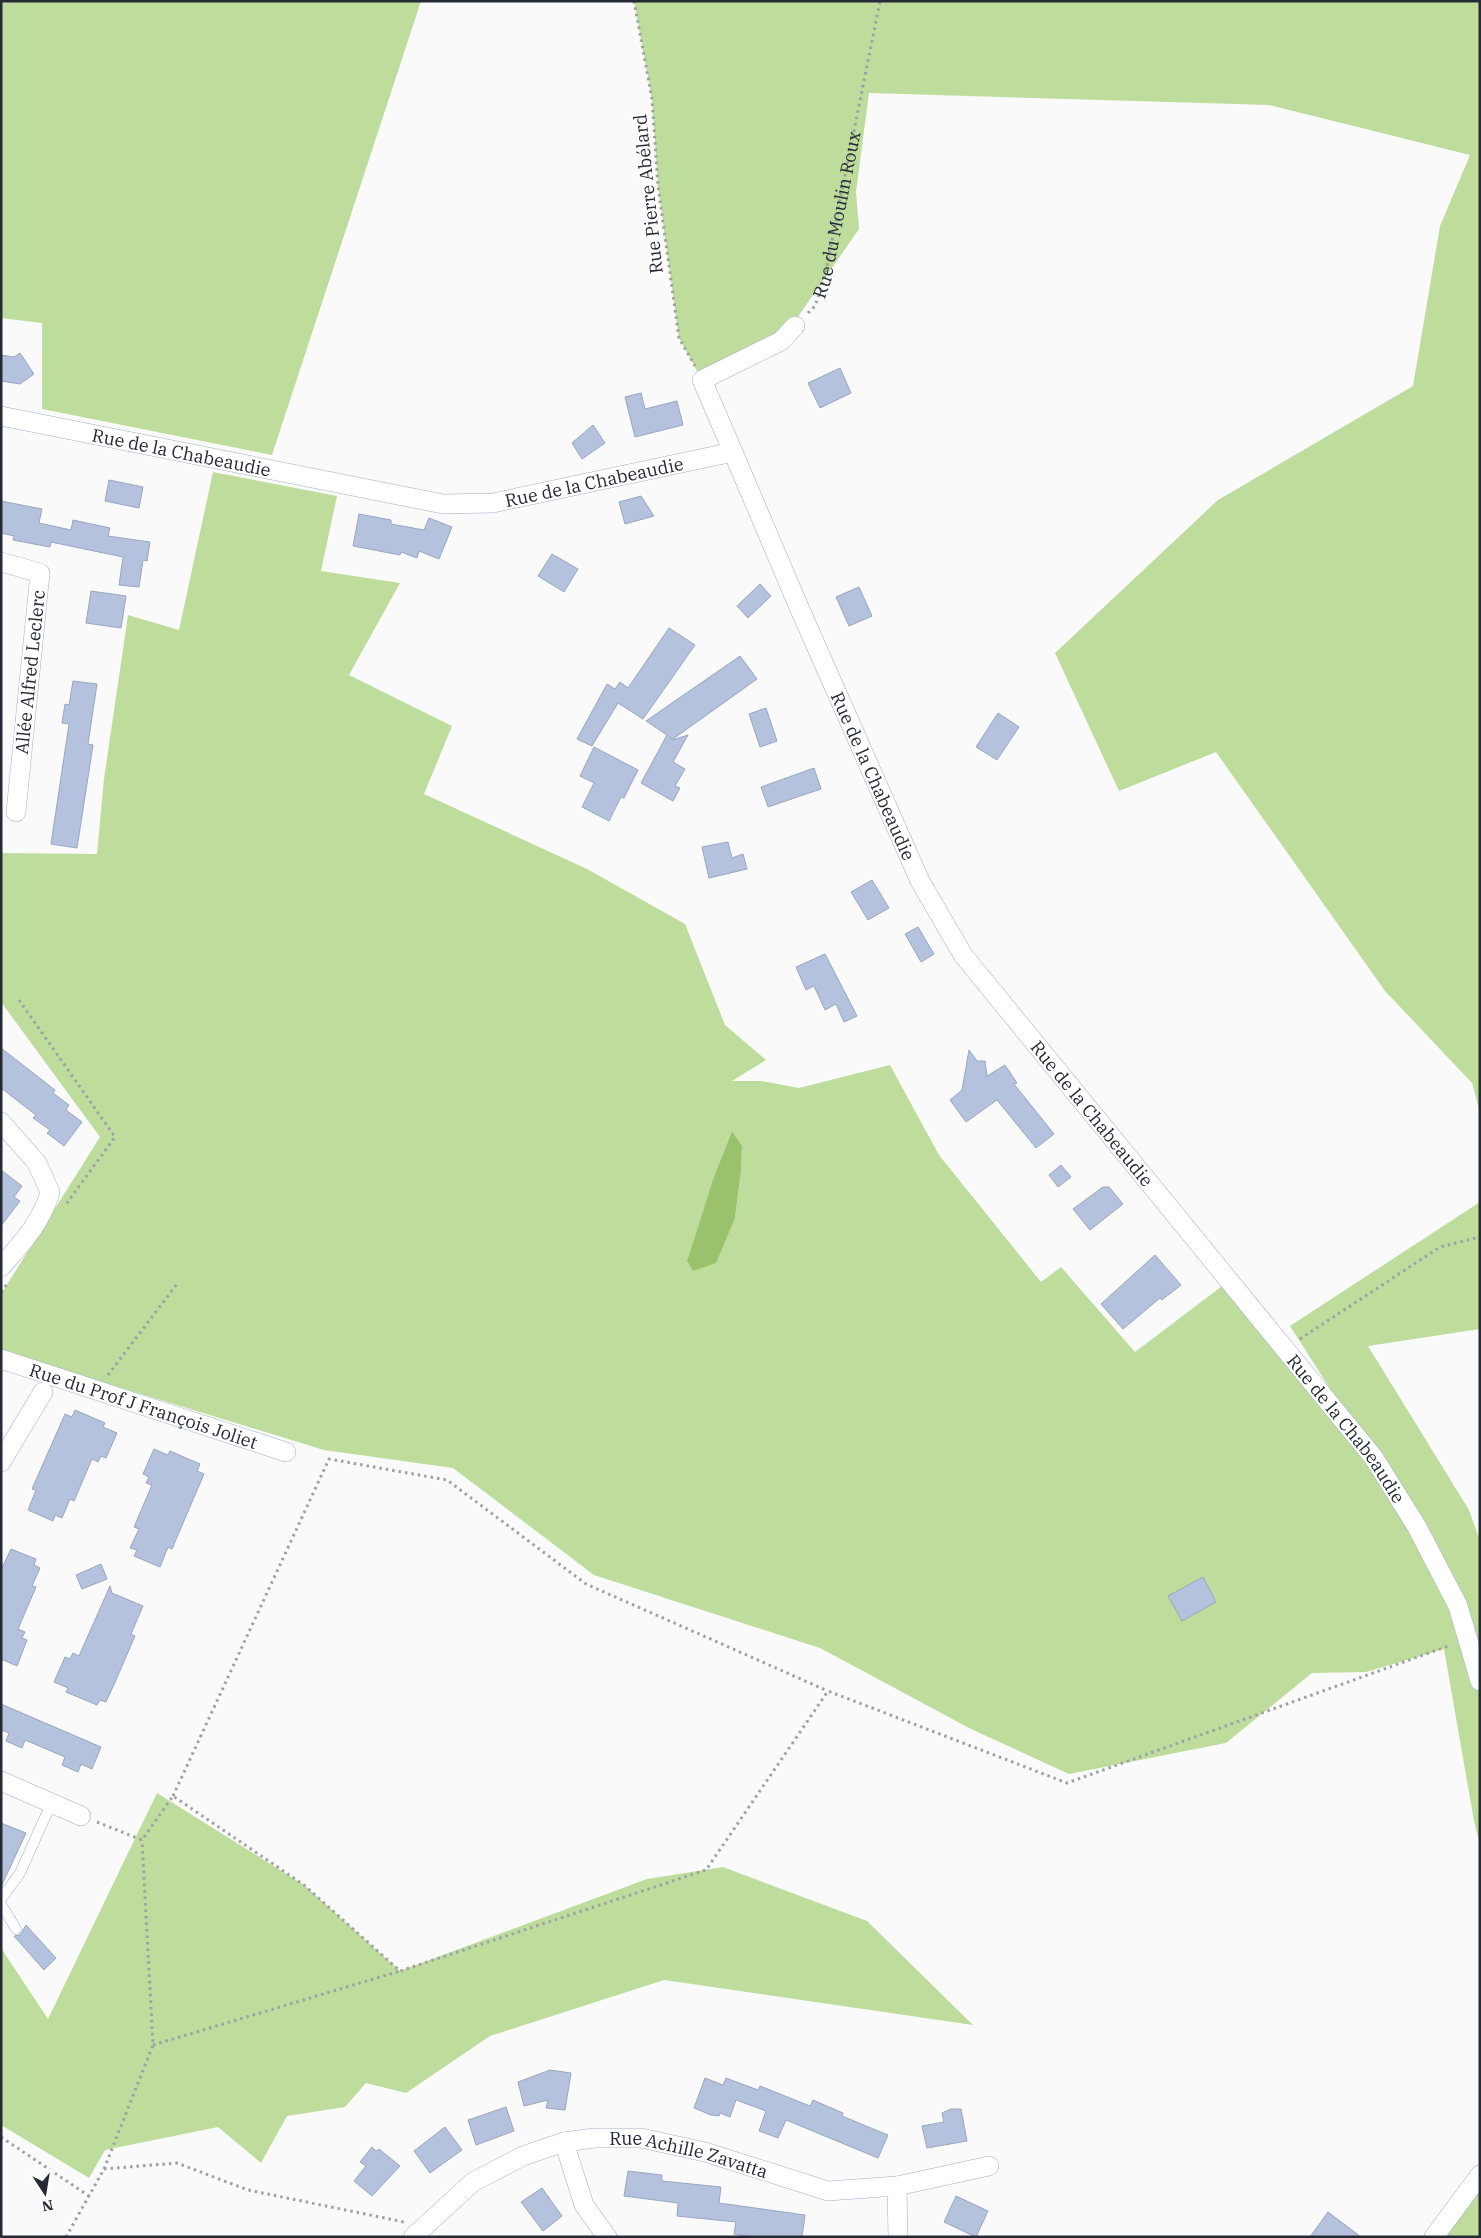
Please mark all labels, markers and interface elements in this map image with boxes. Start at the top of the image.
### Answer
street label: Rue Pierre Abélard [628,113,668,275]
street label: Rue du Moulin Roux [807,129,865,301]
street label: Rue de la Chabeaudie [90,423,273,481]
street label: Rue de la Chabeaudie [503,451,685,512]
street label: Allée Alfred Leclerc [10,589,50,755]
street label: Rue de la Chabeaudie [826,688,921,864]
street label: Rue de la Chabeaudie [1026,1036,1159,1191]
street label: Rue de la Chabeaudie [1282,1349,1411,1507]
street label: Rue du Prof J François Joliet [27,1358,261,1453]
street label: Rue Achille Zavatta [609,2127,771,2183]
north arrow [20,2168,70,2218]
text: N [40,2196,55,2216]

